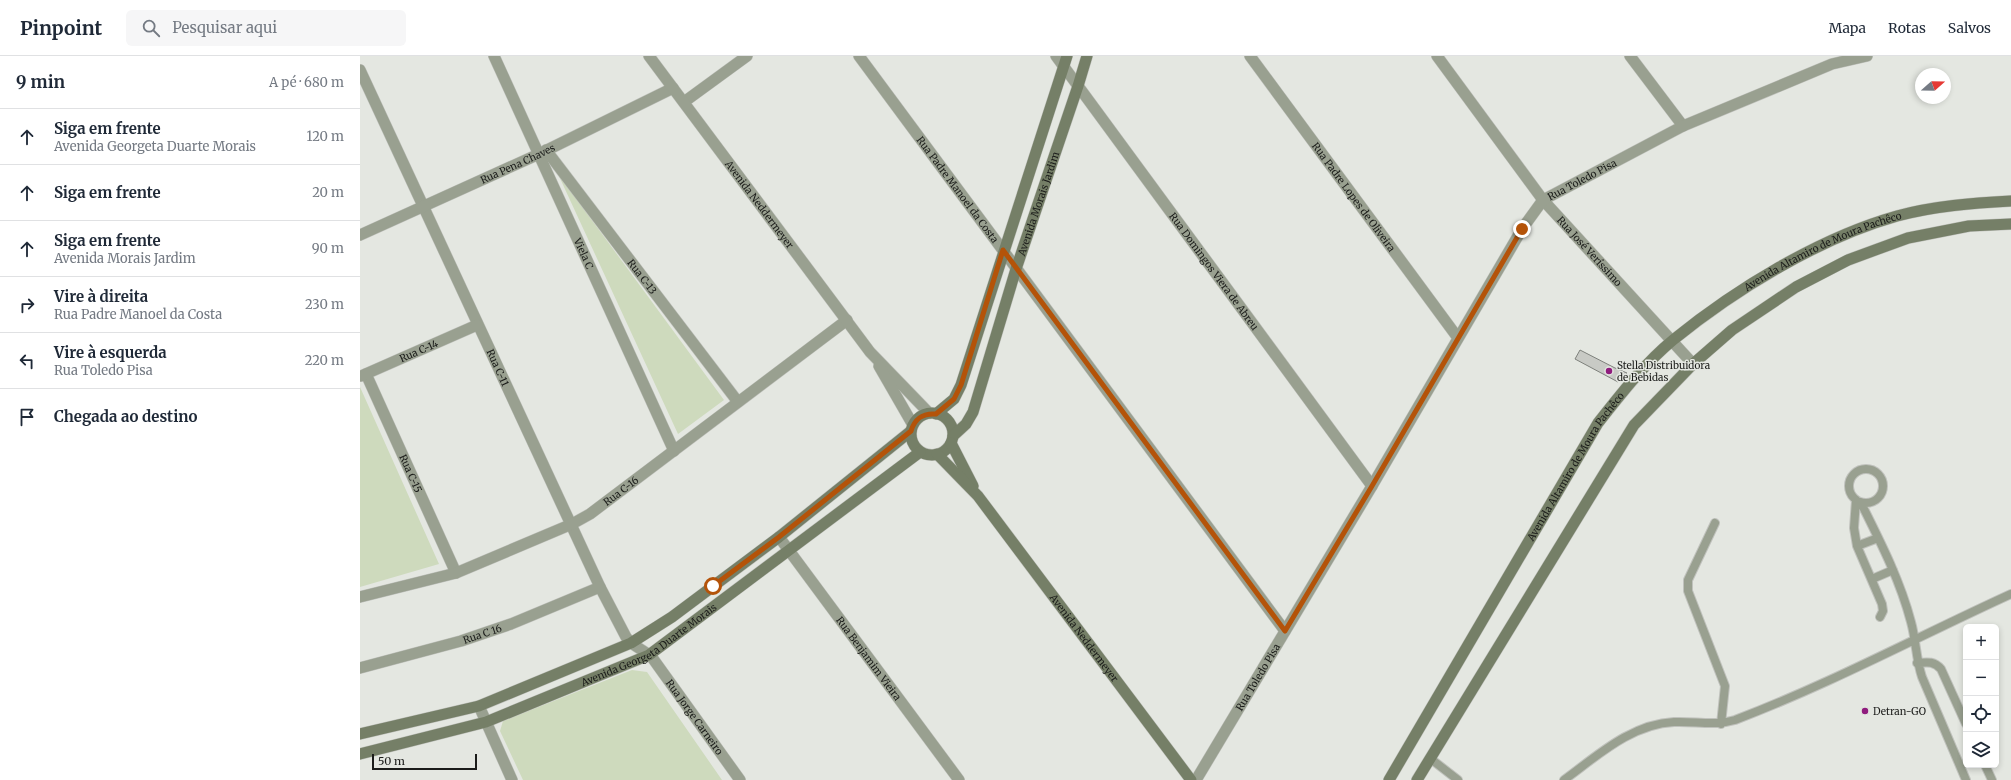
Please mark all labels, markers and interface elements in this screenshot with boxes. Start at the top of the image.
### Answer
search box [126,10,406,46]
text: Pinpoint [20,16,102,40]
icon: search [140,17,162,39]
text: Pesquisar aqui [172,18,277,37]
text: Mapa [1829,19,1866,37]
text: Rotas [1888,19,1926,37]
text: Salvos [1948,19,1991,37]
north arrow [1915,68,1951,104]
text: 9 min [16,71,65,93]
text: A pé · 680 m [269,74,344,91]
text: Siga em frente [54,119,161,138]
icon: ahead [16,126,38,148]
text: 120 m [306,128,344,145]
street label: Rua Padre Manoel da Costa [914,134,1002,246]
text: Avenida Georgeta Duarte Morais [54,138,256,155]
street label: Rua Padre Lopes de Oliveira [1309,140,1398,255]
street label: Rua Pena Chaves [478,141,557,187]
street label: Avenida Morais Jardim [1015,150,1062,258]
street label: Rua Toledo Pisa [1545,156,1619,203]
street label: Avenida Neddermeyer [722,157,797,252]
icon: ahead [16,182,38,204]
text: Siga em frente [54,183,161,202]
text: 20 m [312,184,344,201]
street label: Avenida Altamiro de Moura Pachêco [1741,209,1903,295]
street label: Rua Domingos Viera de Abreu [1166,210,1261,333]
street label: Rua José Veríssimo [1554,214,1625,289]
route end [1513,220,1531,238]
text: Siga em frente [54,231,161,250]
street label: Viela C [570,235,596,272]
icon: ahead [16,238,38,260]
text: 90 m [312,240,344,257]
text: Avenida Morais Jardim [54,250,196,267]
street label: Rua C-13 [624,257,660,297]
text: Vire à direita [54,287,148,306]
icon: right [16,294,38,316]
text: 230 m [305,296,344,313]
text: Rua Padre Manoel da Costa [54,306,222,323]
street label: Rua C-14 [398,337,440,365]
text: Vire à esquerda [54,343,167,362]
street label: Rua C-11 [483,347,512,389]
icon: left [16,350,38,372]
text: 220 m [305,352,344,369]
place label: Stella Distribuidora de Bebidas [1617,359,1711,384]
text: Rua Toledo Pisa [54,362,153,379]
marker: Stella Distribuidora de Bebidas [1604,366,1614,376]
street label: Avenida Altamiro de Moura Pachêco [1524,389,1627,544]
icon: arrive [16,406,38,428]
text: Chegada ao destino [54,407,197,426]
street label: Rua C-15 [396,452,425,495]
street label: Rua C-16 [601,474,641,509]
route start [704,577,722,595]
street label: Avenida Neddermeyer [1046,591,1121,685]
street label: Avenida Georgeta Duarte Morais [578,601,719,690]
street label: Rua Benjamim Vieira [833,614,904,704]
street label: Rua C 16 [461,622,503,647]
map controls [1963,624,1999,768]
button: + [1963,624,1999,660]
street label: Rua Toledo Pisa [1233,641,1284,713]
button: − [1963,660,1999,696]
street label: Rua Jorge Carneiro [663,677,726,758]
button: locate [1963,696,1999,732]
place label: Detran-GO [1873,705,1926,718]
marker: Detran-GO [1860,706,1870,716]
button: layers [1963,732,1999,768]
scale bar [372,752,477,771]
text: 50 m [378,754,405,768]

